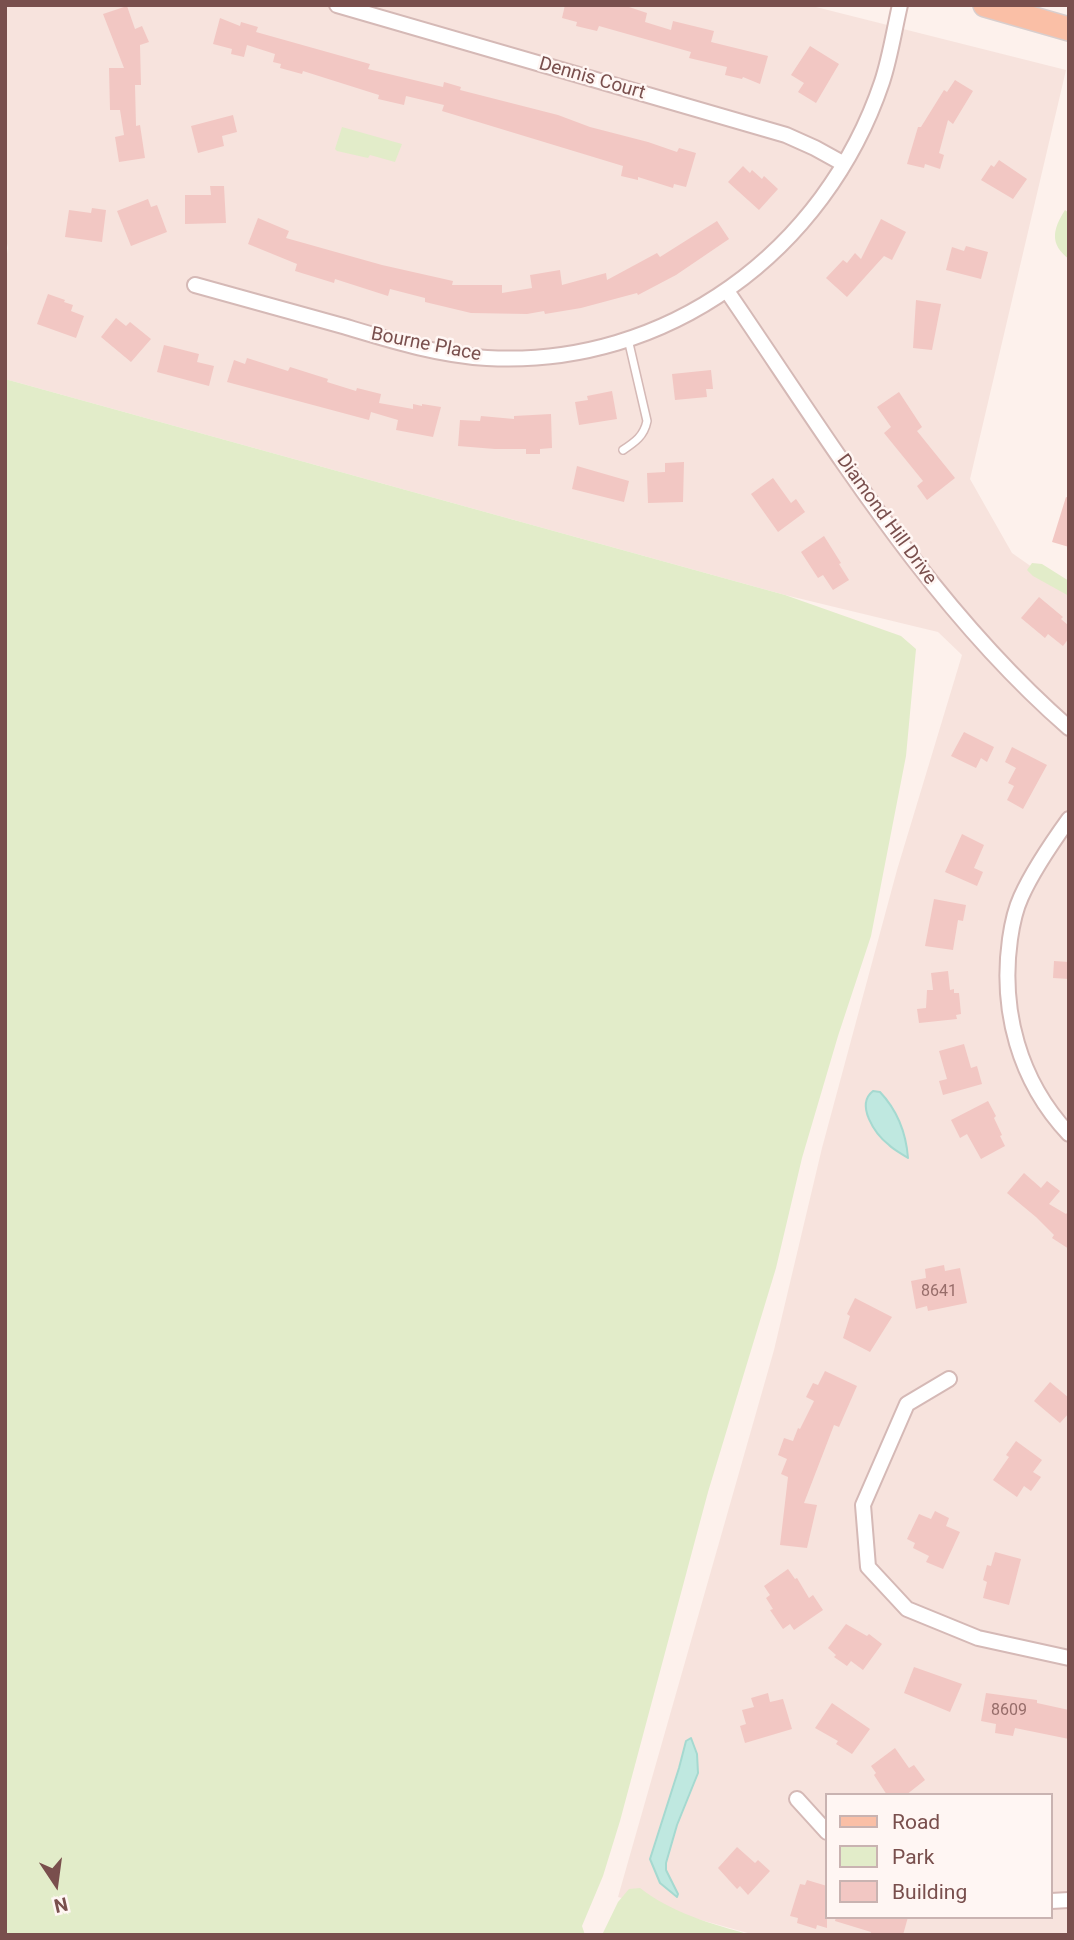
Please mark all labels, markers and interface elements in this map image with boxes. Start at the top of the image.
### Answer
street label: Dennis Court [536,53,648,105]
street label: Bourne Place [369,323,483,367]
street label: Diamond Hill Drive [831,450,941,590]
house number: 8641 [921,1282,957,1302]
house number: 8609 [991,1701,1027,1721]
legend [825,1793,1053,1919]
text: Road [892,1810,940,1834]
text: Park [892,1845,934,1869]
north arrow [21,1849,91,1919]
text: Building [892,1880,967,1904]
text: N [52,1892,70,1918]

